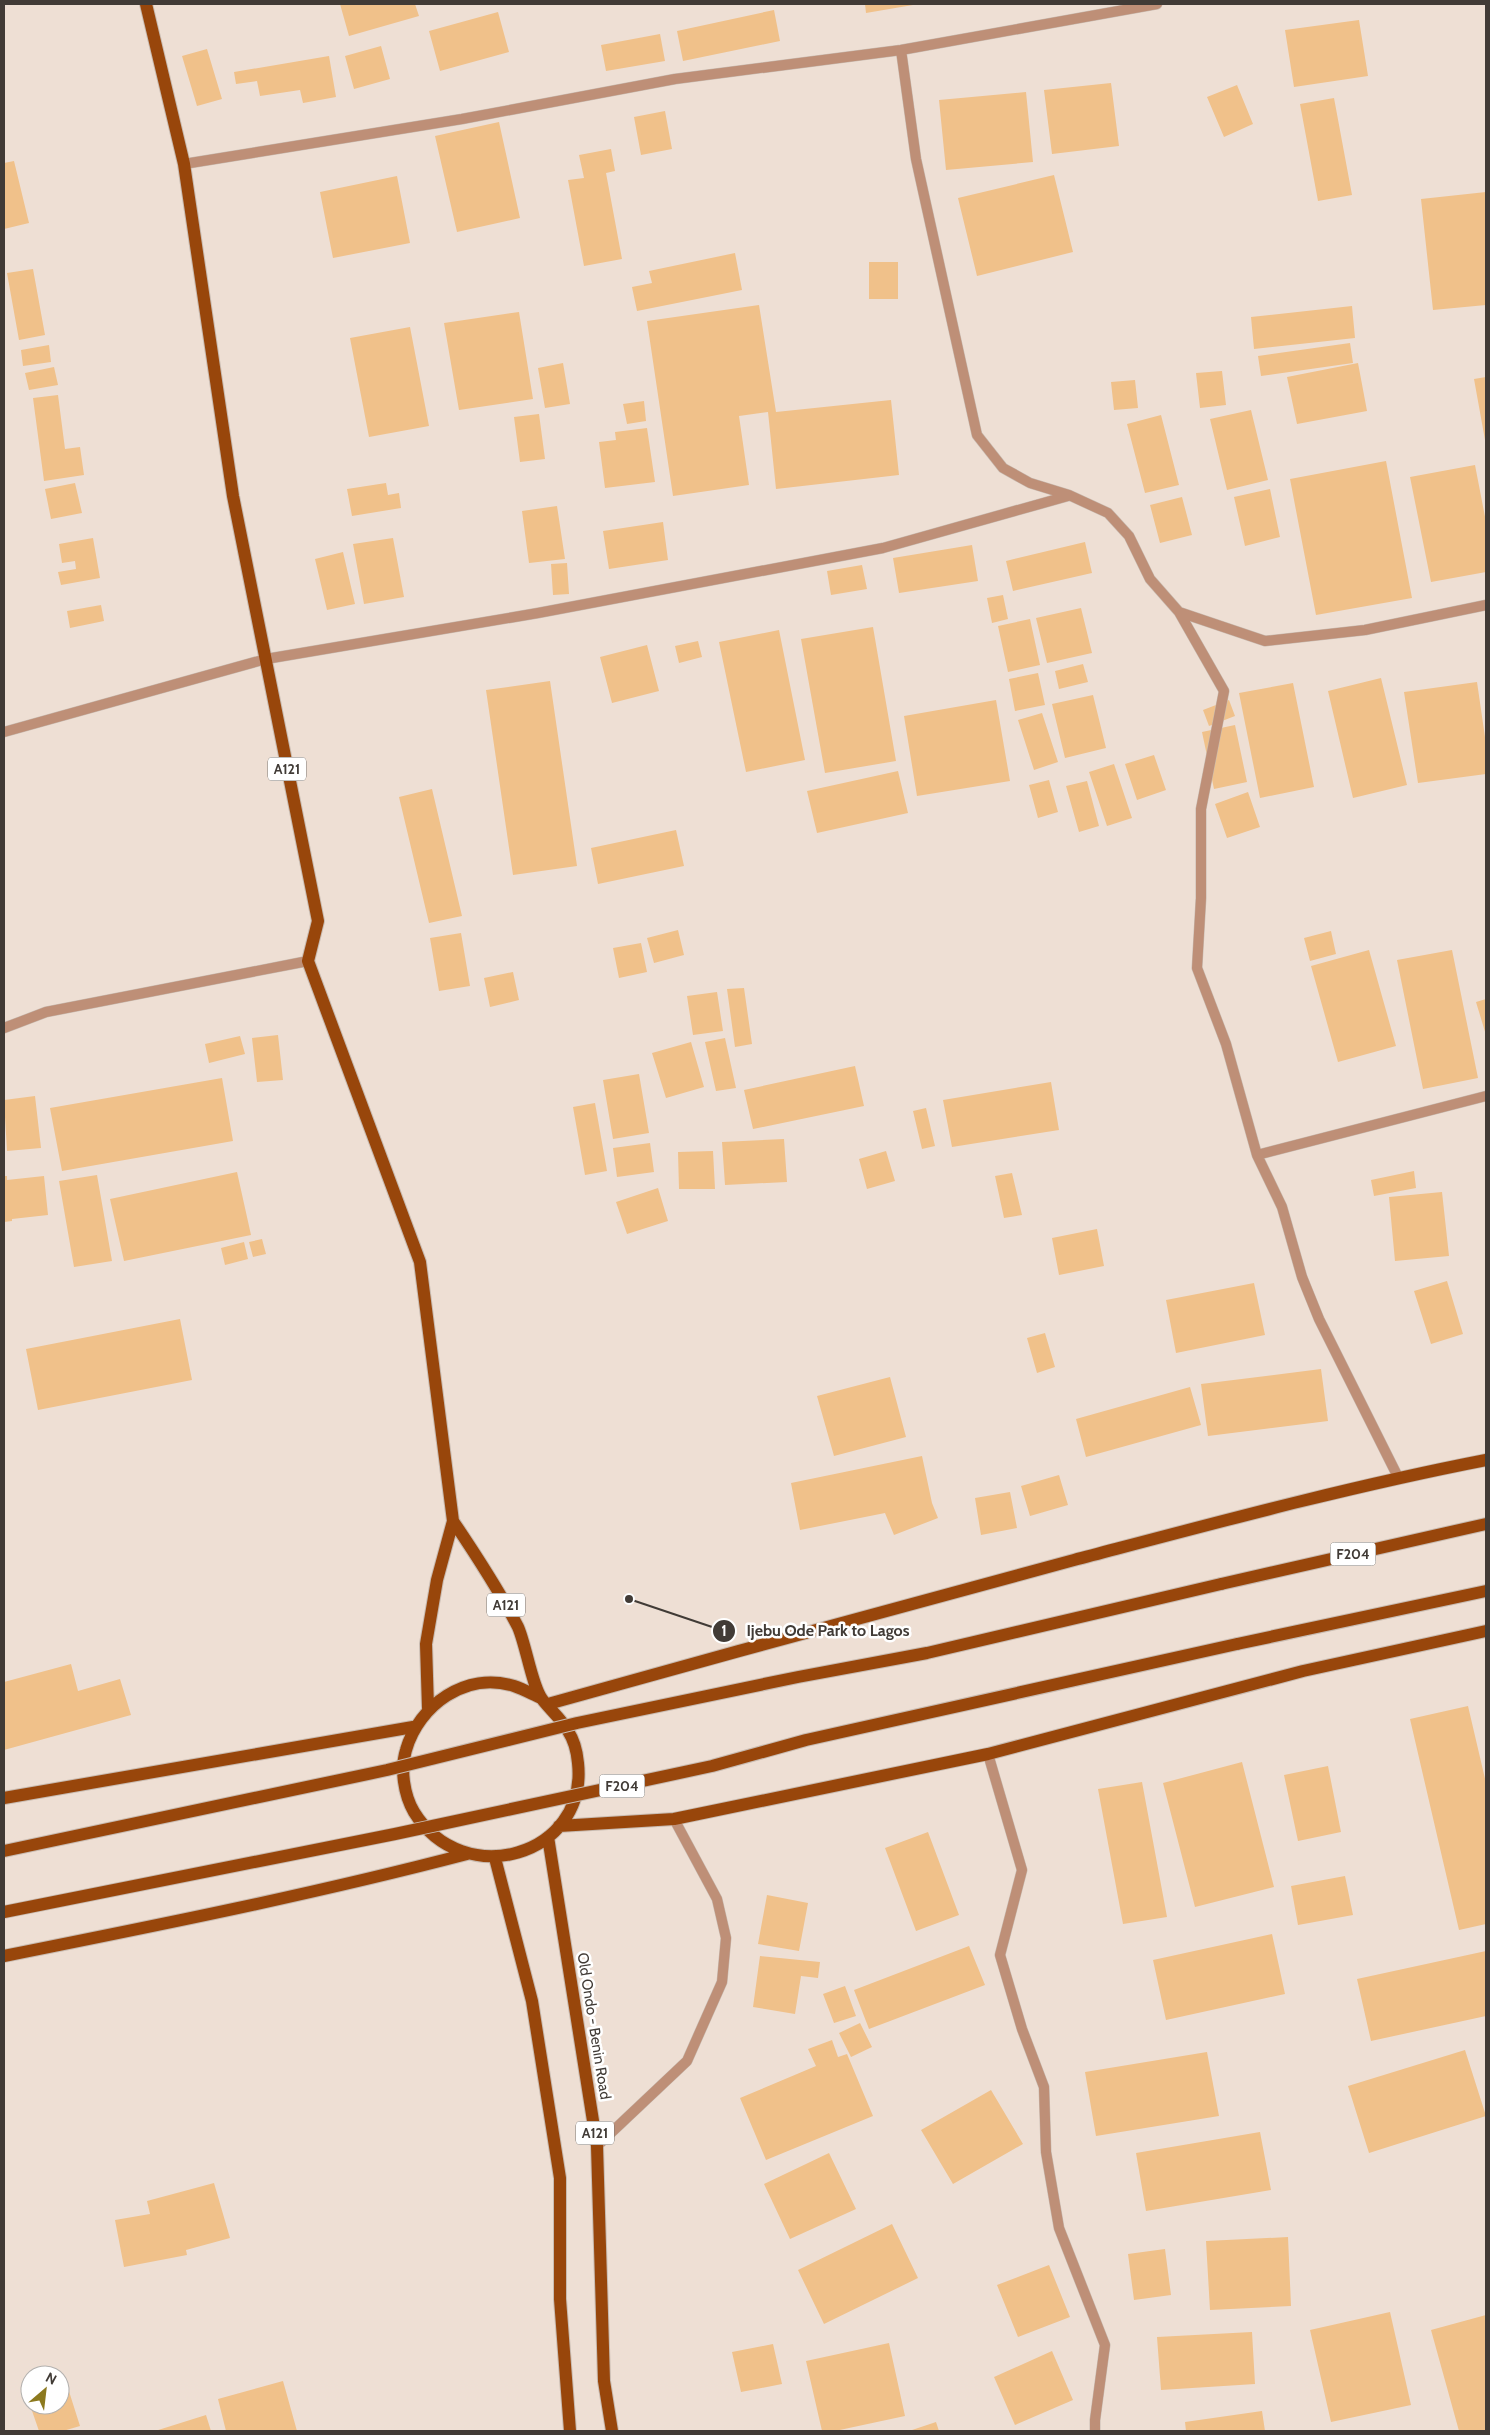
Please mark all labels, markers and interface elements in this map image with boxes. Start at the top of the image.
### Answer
road number: A121 [268,758,306,781]
road number: F204 [1330,1542,1376,1566]
road number: A121 [487,1594,525,1616]
callout: Ijebu Ode Park to Lagos [712,1615,920,1646]
text: Ijebu Ode Park to Lagos [746,1621,910,1640]
text: 1 [721,1622,727,1640]
road number: F204 [600,1774,644,1798]
street label: Old Ondo - Benin Road [573,1951,615,2101]
road number: A121 [576,2122,614,2144]
north arrow [20,2365,70,2415]
text: N [43,2368,60,2389]

